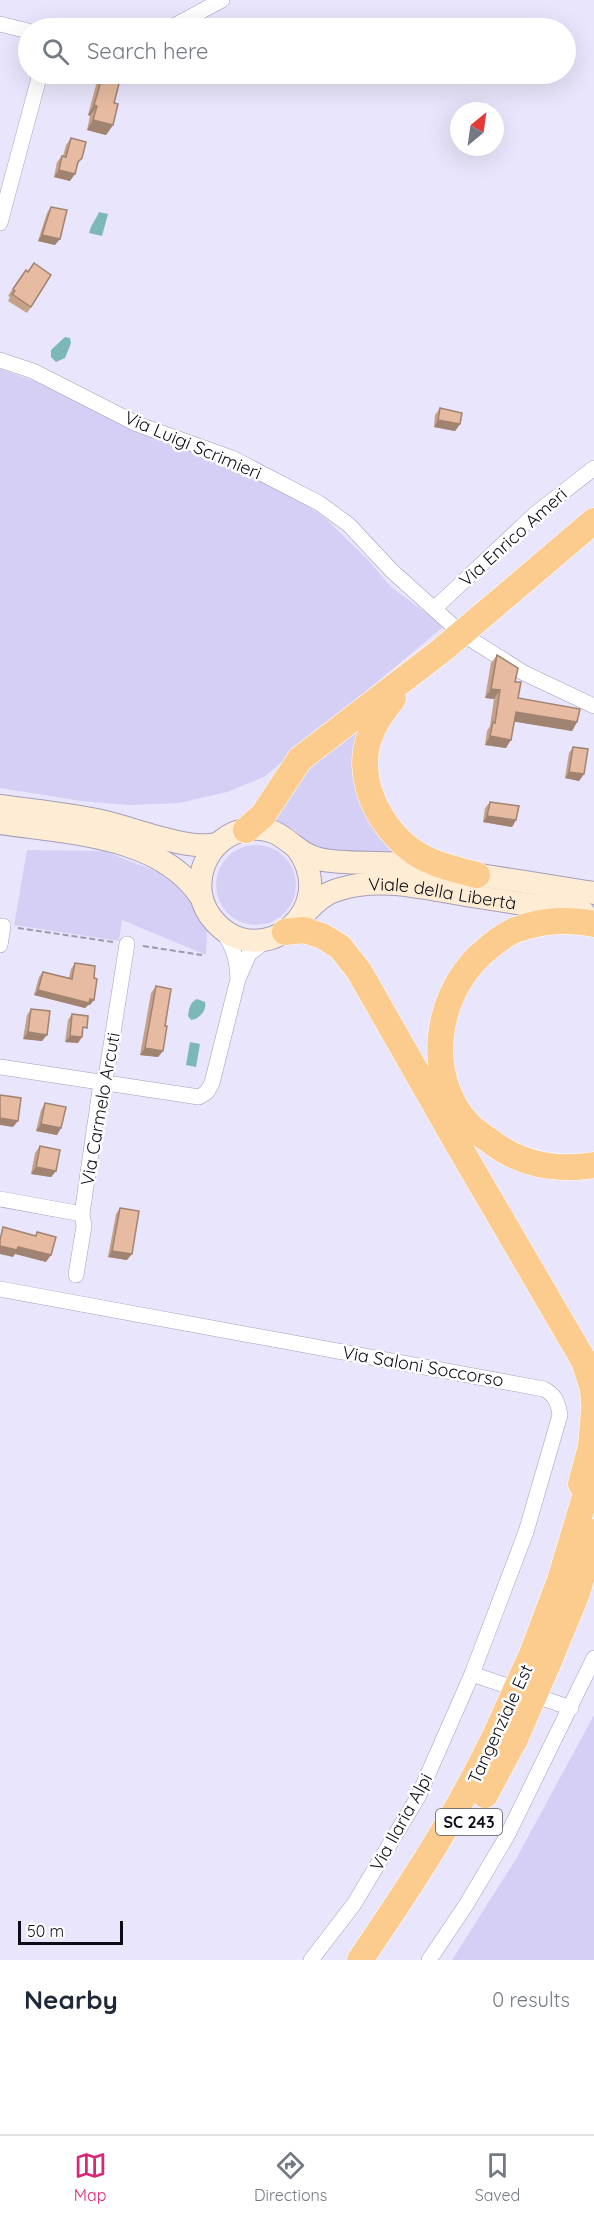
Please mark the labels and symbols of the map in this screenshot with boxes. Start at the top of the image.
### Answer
north arrow [450,102,504,156]
street label: Via Luigi Scrimieri [121,406,265,484]
street label: Via Enrico Ameri [454,483,572,591]
street label: Viale della Libertà [368,872,518,914]
street label: Via Carmelo Arcuti [75,1031,125,1187]
street label: Via Saloni Soccorso [341,1340,505,1392]
street label: Tangenziale Est [462,1661,538,1787]
street label: Via Ilaria Alpi [365,1769,437,1875]
road number: SC 243 [436,1809,502,1835]
scale bar [18,1918,123,1946]

